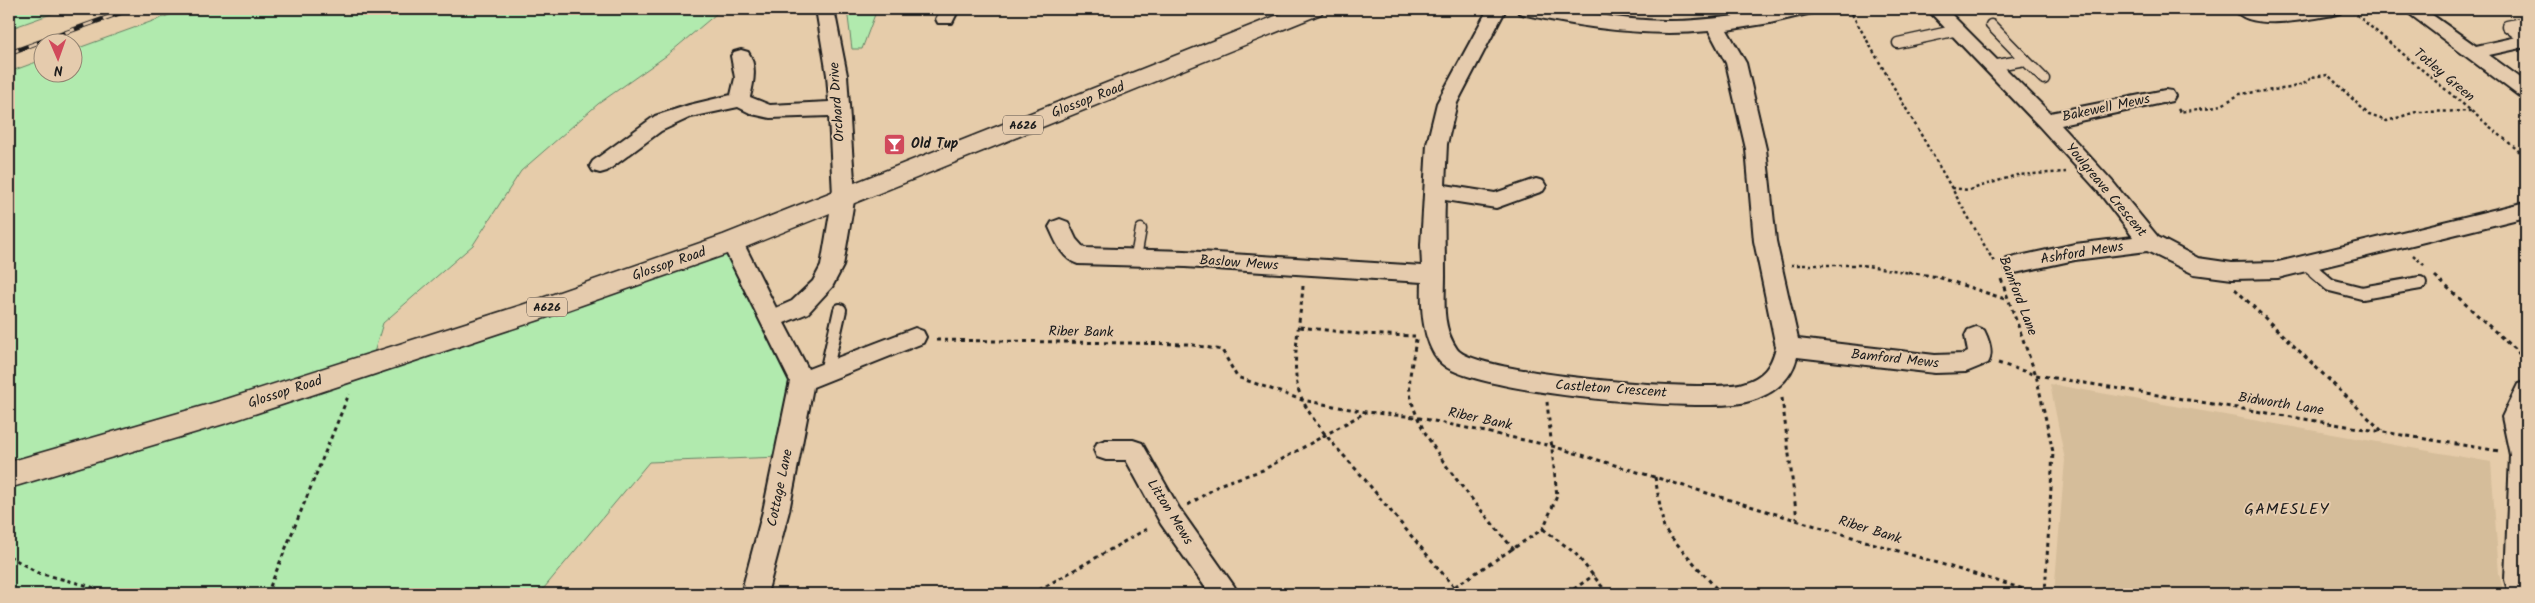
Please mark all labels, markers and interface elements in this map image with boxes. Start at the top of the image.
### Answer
north arrow [32,32,82,82]
street label: Totley Green [2408,43,2480,107]
text: N [53,59,63,81]
street label: Orchard Drive [823,61,851,143]
street label: Glossop Road [1048,76,1129,124]
street label: Bakewell Mews [2060,88,2152,128]
road number: A626 [1003,116,1043,134]
bar icon: Old Tup [883,132,907,156]
place label: Old Tup [911,133,959,155]
street label: Youlgreave Crescent [2060,138,2152,242]
street label: Ashford Mews [2039,236,2125,270]
street label: Glossop Road [629,241,710,287]
street label: Baslow Mews [1199,249,1279,277]
street label: Bamford Lane [1993,253,2043,340]
road number: A626 [527,298,567,316]
street label: Riber Bank [1048,320,1114,344]
street label: Bamford Mews [1850,343,1940,375]
street label: Glossop Road [245,369,326,414]
street label: Castleton Crescent [1555,374,1668,404]
street label: Bidworth Lane [2237,386,2326,422]
street label: Riber Bank [1446,401,1514,437]
street label: Cottage Lane [761,447,799,529]
street label: Litton Mews [1141,475,1199,549]
district label: GAMESLEY [2244,497,2330,522]
street label: Riber Bank [1836,510,1905,550]

